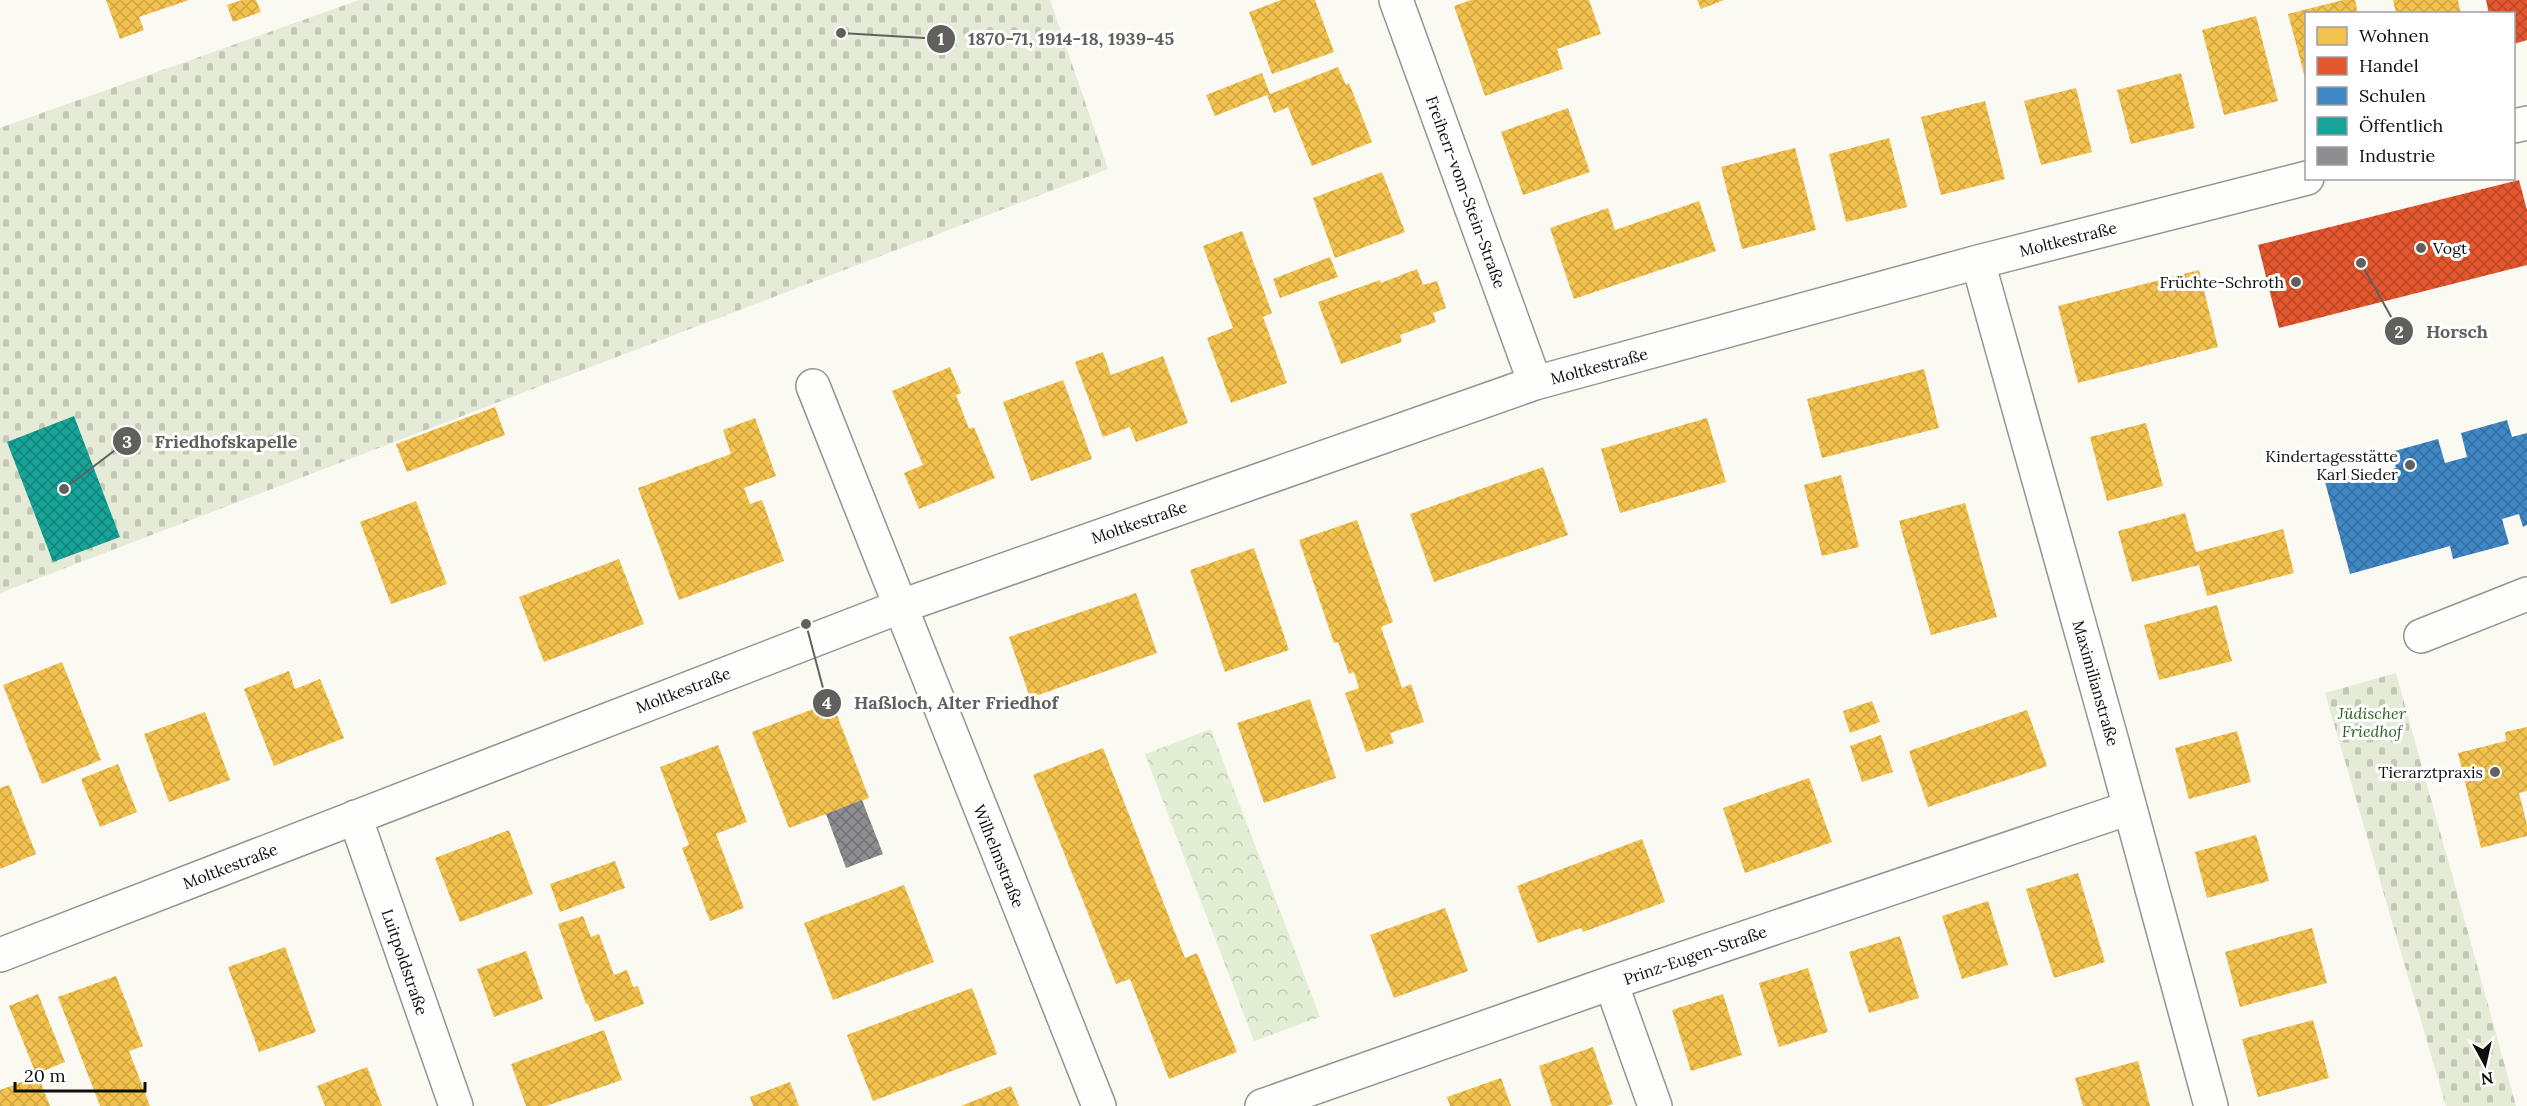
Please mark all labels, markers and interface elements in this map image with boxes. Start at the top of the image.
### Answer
legend [2305,12,2515,180]
callout: 1870-71, 1914-18, 1939-45 [926,21,1186,57]
text: Wohnen [2359,24,2429,47]
text: 1 [937,27,945,50]
text: 1870-71, 1914-18, 1939-45 [968,27,1174,50]
text: Handel [2359,54,2419,77]
text: Schulen [2359,84,2426,107]
street label: Freiherr-vom-Stein-Straße [1422,93,1510,291]
text: Öffentlich [2359,114,2444,137]
text: Industrie [2359,144,2435,167]
street label: Moltkestraße [2017,217,2119,261]
place label: Vogt [2432,238,2468,258]
marker: Vogt [2414,241,2428,255]
place label: Früchte-Schroth [2159,272,2284,292]
marker: Früchte-Schroth [2289,275,2303,289]
callout: Horsch [2384,313,2501,349]
text: 2 [2394,320,2404,343]
text: Horsch [2426,320,2488,343]
street label: Moltkestraße [1548,343,1650,389]
callout: Friedhofskapelle [112,423,309,459]
text: 3 [122,430,132,453]
text: Friedhofskapelle [154,430,298,453]
place label: Kindertagesstätte Karl Sieder [2265,446,2398,484]
marker: Kindertagesstätte Karl Sieder [2403,458,2417,472]
street label: Moltkestraße [1089,496,1190,548]
street label: Maximilianstraße [2069,618,2124,748]
street label: Moltkestraße [633,663,734,717]
callout: Haßloch, Alter Friedhof [812,685,1070,721]
text: 4 [822,691,832,714]
text: Haßloch, Alter Friedhof [854,691,1059,714]
park label: Jüdischer Friedhof [2337,703,2407,741]
place label: Tierarztpraxis [2378,762,2483,782]
marker: Tierarztpraxis [2488,765,2502,779]
street label: Wilhelmstraße [969,801,1029,911]
street label: Moltkestraße [180,839,281,893]
street label: Luitpoldstraße [378,906,433,1018]
street label: Prinz-Eugen-Straße [1621,921,1770,989]
north arrow [2455,1034,2515,1094]
scale bar [15,1055,146,1093]
text: 20 m [24,1064,66,1087]
text: N [2480,1068,2495,1090]

